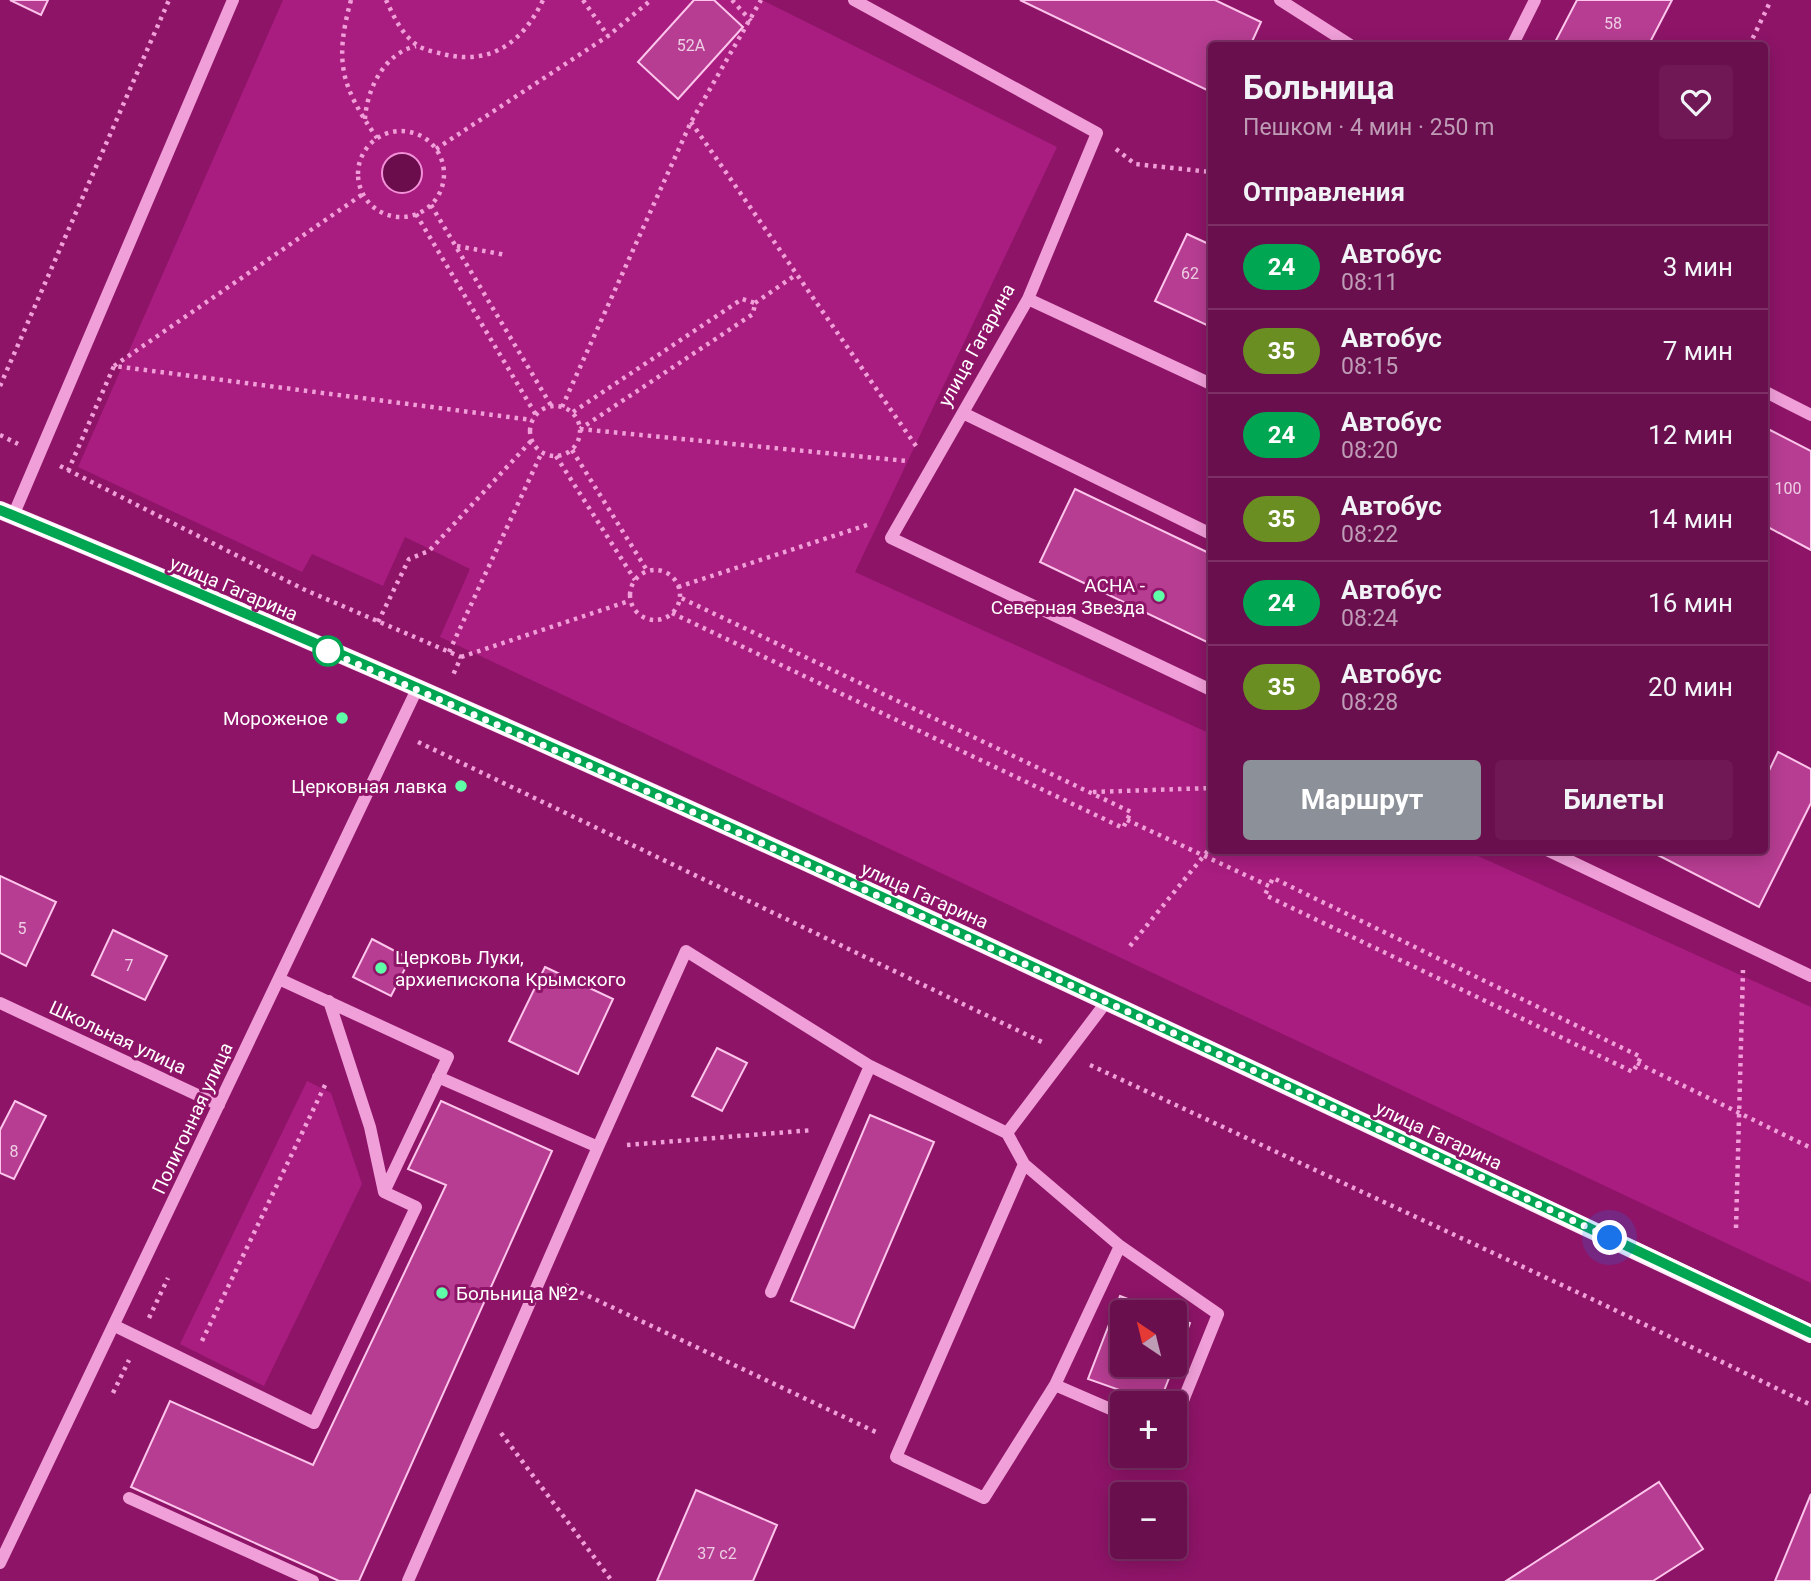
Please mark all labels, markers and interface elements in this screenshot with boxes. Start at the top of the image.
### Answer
house number: 58 [1604,14,1622,33]
house number: 52А [677,36,706,55]
button: heart [1659,65,1733,139]
text: Больница [1243,68,1394,107]
text: Пешком · 4 мин · 250 m [1243,114,1494,141]
text: Отправления [1243,177,1405,207]
text: Автобус [1341,239,1442,269]
text: 3 мин [1663,252,1733,282]
text: 24 [1268,253,1295,281]
house number: 62 [1181,264,1199,283]
text: 08:11 [1341,269,1398,296]
street label: улица Гагарина [933,280,1020,411]
text: Автобус [1341,323,1442,353]
text: 7 мин [1663,336,1733,366]
text: 35 [1268,337,1295,365]
text: 08:15 [1341,353,1398,380]
text: Автобус [1341,407,1442,437]
text: 12 мин [1648,420,1733,450]
text: 24 [1268,421,1295,449]
text: 08:20 [1341,437,1398,464]
house number: 100 [1775,479,1801,498]
text: Автобус [1341,491,1442,521]
text: 14 мин [1648,504,1733,534]
text: 35 [1268,505,1295,533]
text: 08:22 [1341,521,1398,548]
street label: улица Гагарина [166,551,301,626]
place label: АСНА - Северная Звезда [991,574,1145,619]
text: Автобус [1341,575,1442,605]
marker: АСНА - Северная Звезда [1151,588,1167,604]
text: 16 мин [1648,588,1733,618]
text: 24 [1268,589,1295,617]
text: 08:24 [1341,605,1398,632]
unlabelled marker [313,636,343,666]
text: Автобус [1341,659,1442,689]
text: 20 мин [1648,672,1733,702]
text: 35 [1268,673,1295,701]
text: 08:28 [1341,689,1398,716]
place label: Мороженое [223,707,328,730]
marker: Мороженое [334,710,350,726]
button: Маршрут [1243,760,1481,840]
button: Билеты [1495,760,1733,840]
place label: Церковная лавка [291,775,447,798]
marker: Церковная лавка [453,778,469,794]
street label: улица Гагарина [858,857,992,934]
house number: 5 [18,919,27,938]
place label: Церковь Луки, архиепископа Крымского [395,946,626,991]
house number: 7 [125,956,134,975]
marker: Церковь Луки, архиепископа Крымского [373,960,389,976]
street label: Школьная улица [46,996,190,1079]
street label: Полигонная улица [147,1039,238,1198]
street label: улица Гагарина [1372,1096,1506,1175]
house number: 8 [10,1142,19,1161]
your location [1592,1220,1627,1255]
place label: Больница №2 [456,1282,578,1305]
marker: Больница №2 [434,1285,450,1301]
north arrow [1110,1300,1186,1377]
map controls [1110,1300,1187,1559]
button: + [1110,1391,1187,1468]
button: − [1110,1482,1187,1559]
house number: 37 с2 [697,1544,737,1563]

